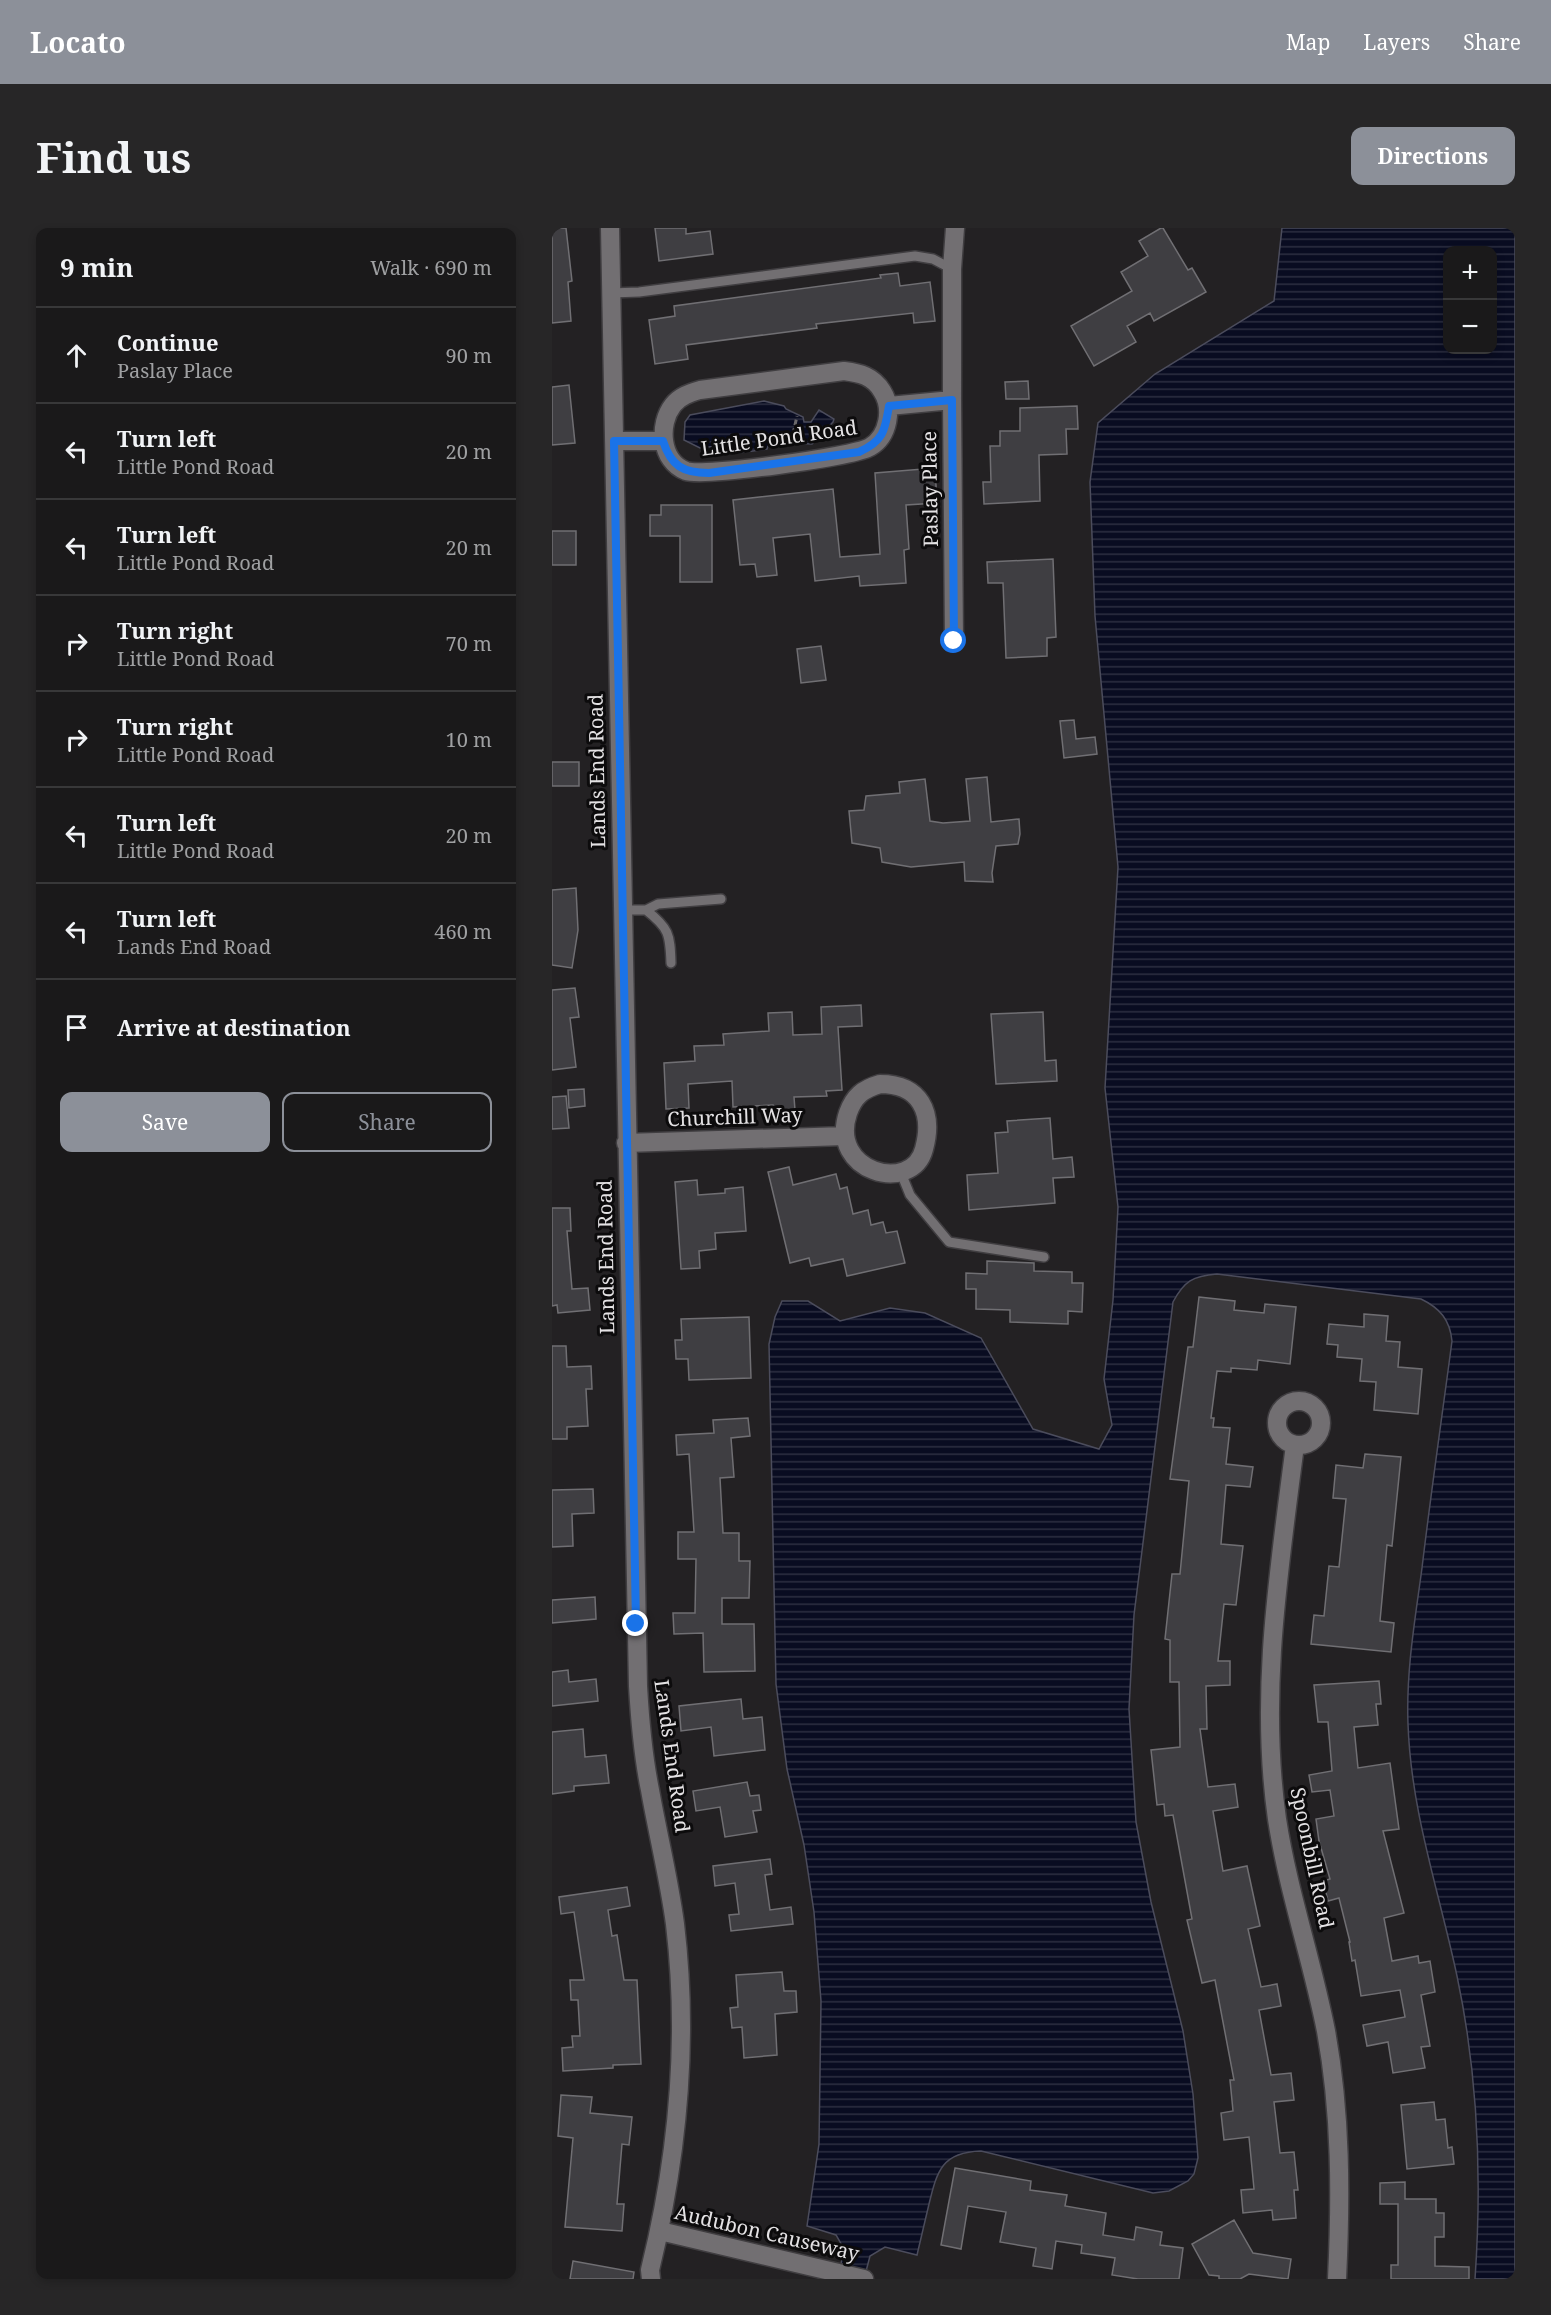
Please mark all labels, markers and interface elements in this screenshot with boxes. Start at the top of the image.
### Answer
text: Locato [30,23,126,61]
text: Map [1286,28,1330,56]
text: Layers [1363,28,1430,56]
text: Share [1463,28,1521,56]
button: Directions [1351,127,1515,185]
text: Find us [36,128,191,185]
map controls [1443,246,1497,354]
button: + [1443,246,1497,300]
text: 9 min [60,249,134,285]
text: Walk · 690 m [370,254,492,281]
button: − [1443,300,1497,354]
text: Continue [117,327,219,357]
icon: ahead [60,339,93,372]
text: 90 m [446,342,492,369]
text: Paslay Place [117,357,233,384]
street label: Little Pond Road [699,413,859,462]
text: Turn left [117,423,216,453]
street label: Paslay Place [915,431,944,547]
icon: left [60,435,93,468]
text: 20 m [446,438,492,465]
text: Little Pond Road [117,453,274,480]
text: Turn left [117,519,216,549]
icon: left [60,531,93,564]
text: 20 m [446,534,492,561]
text: Little Pond Road [117,549,274,576]
text: Turn right [117,615,233,645]
icon: right [60,627,93,660]
route start [940,627,966,653]
text: 70 m [446,630,492,657]
text: Little Pond Road [117,645,274,672]
street label: Lands End Road [582,694,611,848]
text: Turn right [117,711,233,741]
icon: right [60,723,93,756]
text: 10 m [446,726,492,753]
text: Little Pond Road [117,741,274,768]
text: Turn left [117,807,216,837]
icon: left [60,819,93,852]
text: 20 m [446,822,492,849]
text: Little Pond Road [117,837,274,864]
text: Turn left [117,903,216,933]
icon: left [60,915,93,948]
text: 460 m [434,918,492,945]
text: Lands End Road [117,933,271,960]
icon: arrive [60,1011,93,1044]
text: Arrive at destination [117,1012,351,1042]
button: Save [60,1092,270,1152]
button: Share [282,1092,492,1152]
street label: Churchill Way [667,1101,804,1132]
street label: Lands End Road [591,1180,620,1334]
route end [622,1610,648,1636]
street label: Lands End Road [648,1678,697,1834]
street label: Spoonbill Road [1284,1785,1341,1931]
street label: Audubon Causeway [672,2198,863,2267]

